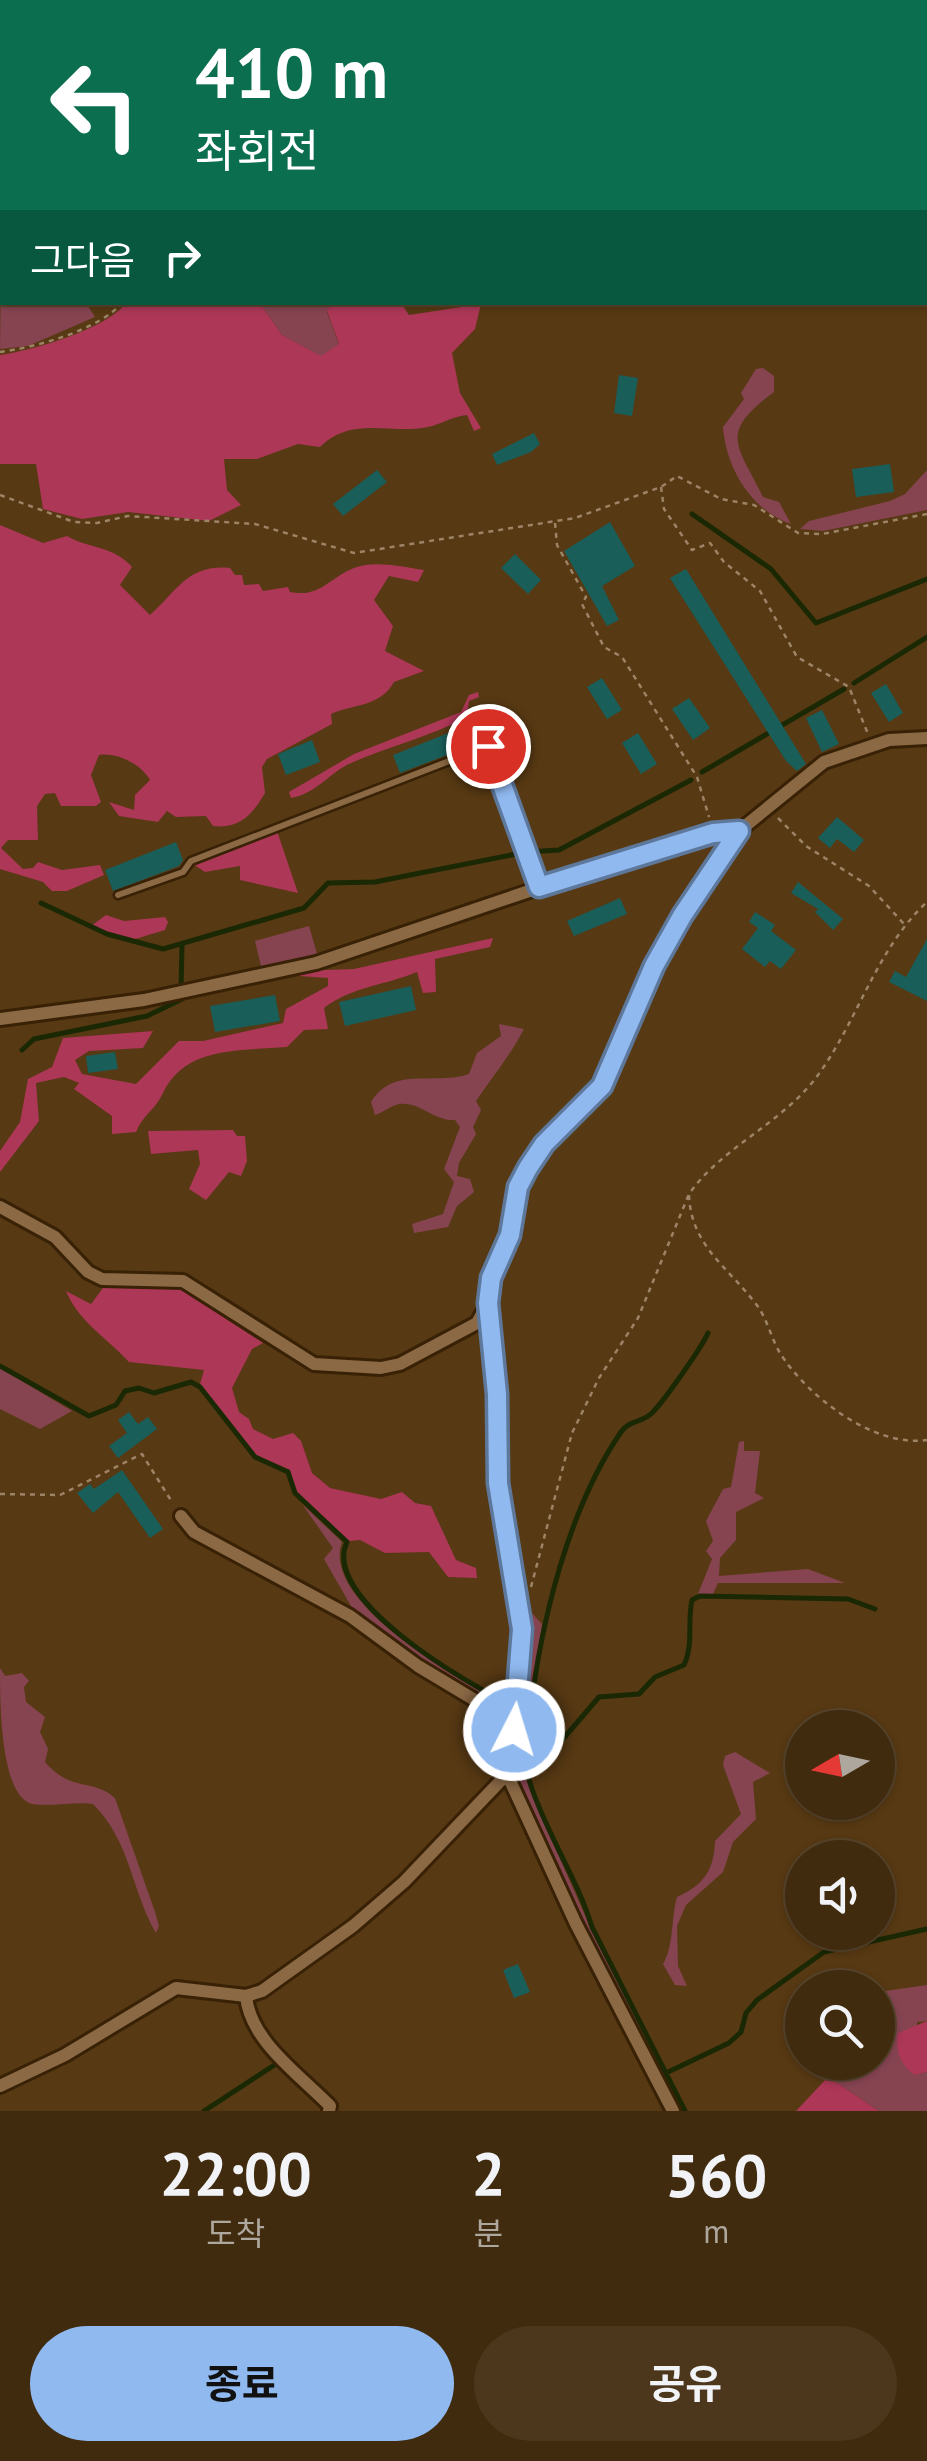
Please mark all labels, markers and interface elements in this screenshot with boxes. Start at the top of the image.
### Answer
text: 410 m [195,27,388,117]
icon: left [30,40,160,170]
text: 좌회전 [195,121,319,179]
icon: right [155,230,210,285]
text: 그다음 [30,235,135,284]
pin [446,704,531,789]
icon: arrive [461,719,516,774]
position arrow [462,1678,566,1782]
north arrow [785,1710,895,1820]
map controls [785,1710,895,2080]
button: sound [785,1840,895,1950]
button: search [785,1970,895,2080]
text: 22:00 [160,2134,312,2212]
text: 2 [472,2134,506,2212]
text: 560 [665,2136,767,2214]
text: m [703,2210,729,2252]
text: 도착 [206,2212,265,2254]
text: 분 [474,2212,503,2254]
button: 종료 [30,2326,454,2441]
button: 공유 [474,2326,897,2441]

